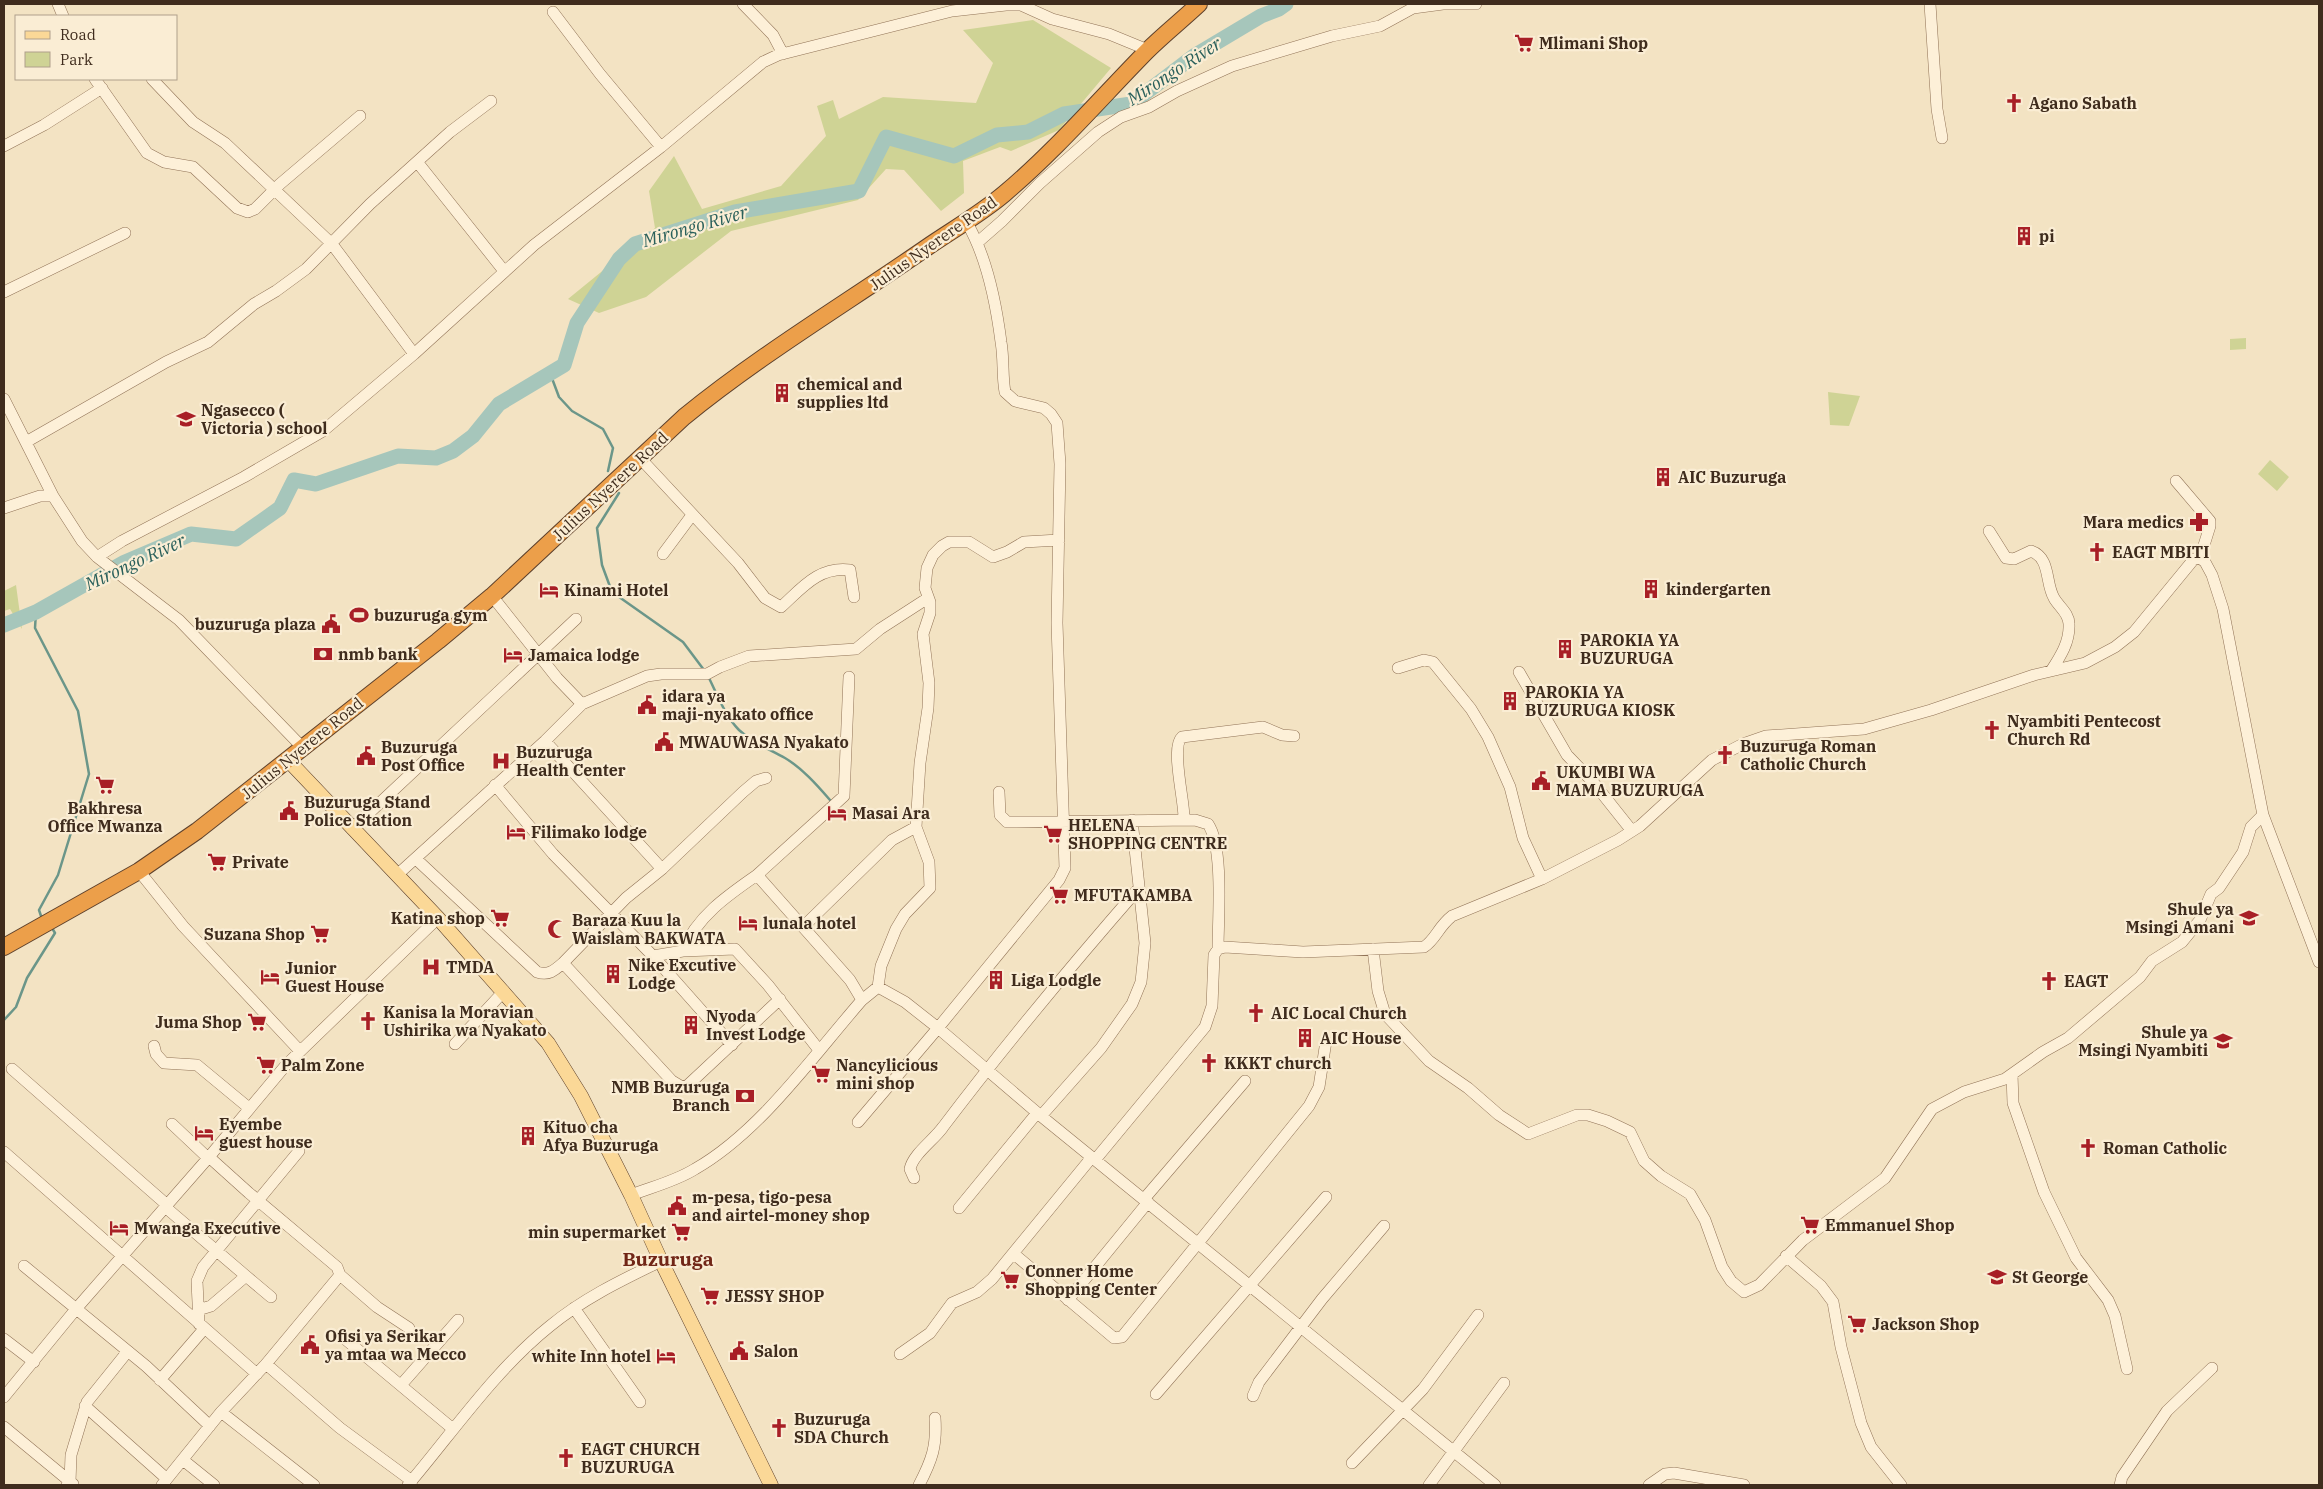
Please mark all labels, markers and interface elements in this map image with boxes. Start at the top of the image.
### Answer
legend [15,15,178,80]
text: Road [60,25,96,44]
water label: Mirongo River [1121,31,1227,111]
supermarket icon: Mlimani Shop [1513,32,1535,54]
place label: Mlimani Shop [1539,33,1648,53]
text: Park [60,50,93,69]
church icon: Agano Sabath [2003,92,2025,114]
place label: Agano Sabath [2029,93,2137,113]
street label: Julius Nyerere Road [865,191,1001,295]
water label: Mirongo River [639,200,751,252]
building icon: pi [2013,225,2035,247]
place label: pi [2039,226,2055,246]
place label: chemical and supplies ltd [797,374,902,412]
building icon: chemical and supplies ltd [771,382,793,404]
place label: Ngasecco ( Victoria ) school [201,400,328,438]
school or university icon: Ngasecco ( Victoria ) school [175,408,197,430]
street label: Julius Nyerere Road [548,427,672,545]
building icon: AIC Buzuruga [1652,466,1674,488]
place label: AIC Buzuruga [1678,467,1786,487]
pharmacy icon: Mara medics [2188,511,2210,533]
place label: Mara medics [2083,512,2184,532]
water label: Mirongo River [80,528,190,596]
church icon: EAGT MBITI [2086,541,2108,563]
place label: EAGT MBITI [2112,542,2209,562]
building icon: kindergarten [1640,578,1662,600]
hotel icon: Kinami Hotel [538,579,560,601]
place label: kindergarten [1666,579,1771,599]
place label: Kinami Hotel [564,580,669,600]
sports icon: buzuruga gym [348,604,370,626]
place label: buzuruga gym [374,605,488,625]
public building icon: buzuruga plaza [320,613,342,635]
place label: buzuruga plaza [195,614,316,634]
place label: PAROKIA YA BUZURUGA [1580,630,1679,668]
building icon: PAROKIA YA BUZURUGA [1554,638,1576,660]
bank icon: nmb bank [312,643,334,665]
place label: nmb bank [338,644,418,664]
hotel icon: Jamaica lodge [502,644,524,666]
place label: Jamaica lodge [528,645,640,665]
place label: PAROKIA YA BUZURUGA KIOSK [1525,682,1676,720]
place label: idara ya maji-nyakato office [662,686,814,724]
building icon: PAROKIA YA BUZURUGA KIOSK [1499,690,1521,712]
street label: Julius Nyerere Road [237,693,367,803]
public building icon: idara ya maji-nyakato office [636,694,658,716]
place label: Nyambiti Pentecost Church Rd [2007,711,2161,749]
church icon: Nyambiti Pentecost Church Rd [1981,719,2003,741]
public building icon: MWAUWASA Nyakato [653,731,675,753]
place label: MWAUWASA Nyakato [679,732,849,752]
place label: Buzuruga Roman Catholic Church [1740,736,1877,774]
place label: Buzuruga Post Office [381,737,465,775]
place label: Buzuruga Health Center [516,742,626,780]
church icon: Buzuruga Roman Catholic Church [1714,744,1736,766]
public building icon: Buzuruga Post Office [355,745,377,767]
hospital icon: Buzuruga Health Center [490,750,512,772]
place label: UKUMBI WA MAMA BUZURUGA [1556,762,1704,800]
public building icon: UKUMBI WA MAMA BUZURUGA [1530,770,1552,792]
supermarket icon: Bakhresa Office Mwanza [94,774,116,796]
place label: Buzuruga Stand Police Station [304,792,430,830]
place label: Bakhresa Office Mwanza [47,798,163,836]
public building icon: Buzuruga Stand Police Station [278,800,300,822]
hotel icon: Masai Ara [826,802,848,824]
place label: Masai Ara [852,803,930,823]
place label: HELENA SHOPPING CENTRE [1068,815,1227,853]
hotel icon: Filimako lodge [505,821,527,843]
place label: Filimako lodge [531,822,647,842]
supermarket icon: HELENA SHOPPING CENTRE [1042,823,1064,845]
supermarket icon: Private [206,851,228,873]
place label: Private [232,852,289,872]
supermarket icon: MFUTAKAMBA [1048,884,1070,906]
place label: MFUTAKAMBA [1074,885,1192,905]
place label: Shule ya Msingi Amani [2125,899,2234,937]
supermarket icon: Katina shop [489,907,511,929]
school or university icon: Shule ya Msingi Amani [2238,907,2260,929]
place label: Katina shop [391,908,485,928]
place label: Baraza Kuu la Waislam BAKWATA [572,910,726,948]
hotel icon: lunala hotel [737,912,759,934]
place label: lunala hotel [763,913,856,933]
mosque icon: Baraza Kuu la Waislam BAKWATA [546,918,568,940]
supermarket icon: Suzana Shop [309,923,331,945]
place label: Suzana Shop [204,924,305,944]
place label: Nike Excutive Lodge [628,955,736,993]
hospital icon: TMDA [420,956,442,978]
place label: TMDA [446,957,494,977]
place label: Junior Guest House [285,958,384,996]
building icon: Nike Excutive Lodge [602,963,624,985]
hotel icon: Junior Guest House [259,966,281,988]
building icon: Liga Lodgle [985,969,1007,991]
place label: Liga Lodgle [1011,970,1101,990]
church icon: EAGT [2038,970,2060,992]
place label: EAGT [2064,971,2108,991]
place label: Kanisa la Moravian Ushirika wa Nyakato [383,1002,547,1040]
church icon: AIC Local Church [1245,1002,1267,1024]
place label: AIC Local Church [1271,1003,1407,1023]
place label: Nyoda Invest Lodge [706,1006,806,1044]
church icon: Kanisa la Moravian Ushirika wa Nyakato [357,1010,379,1032]
supermarket icon: Juma Shop [246,1011,268,1033]
place label: Juma Shop [155,1012,242,1032]
building icon: Nyoda Invest Lodge [680,1014,702,1036]
place label: Shule ya Msingi Nyambiti [2078,1022,2208,1060]
building icon: AIC House [1294,1027,1316,1049]
place label: AIC House [1320,1028,1402,1048]
school or university icon: Shule ya Msingi Nyambiti [2212,1030,2234,1052]
church icon: KKKT church [1198,1052,1220,1074]
place label: KKKT church [1224,1053,1332,1073]
supermarket icon: Palm Zone [255,1054,277,1076]
place label: Palm Zone [281,1055,365,1075]
place label: Nancylicious mini shop [836,1055,938,1093]
supermarket icon: Nancylicious mini shop [810,1063,832,1085]
place label: NMB Buzuruga Branch [611,1077,730,1115]
bank icon: NMB Buzuruga Branch [734,1085,756,1107]
place label: Eyembe guest house [219,1114,313,1152]
place label: Kituo cha Afya Buzuruga [543,1117,659,1155]
hotel icon: Eyembe guest house [193,1122,215,1144]
building icon: Kituo cha Afya Buzuruga [517,1125,539,1147]
church icon: Roman Catholic [2077,1137,2099,1159]
place label: Roman Catholic [2103,1138,2228,1158]
place label: m-pesa, tigo-pesa and airtel-money shop [692,1187,870,1225]
public building icon: m-pesa, tigo-pesa and airtel-money shop [666,1195,688,1217]
supermarket icon: Emmanuel Shop [1799,1214,1821,1236]
place label: Emmanuel Shop [1825,1215,1955,1235]
hotel icon: Mwanga Executive [108,1217,130,1239]
place label: Mwanga Executive [134,1218,281,1238]
supermarket icon: min supermarket [670,1221,692,1243]
place label: min supermarket [528,1222,666,1242]
district label: Buzuruga [622,1247,714,1271]
place label: Conner Home Shopping Center [1025,1261,1157,1299]
school or university icon: St George [1986,1266,2008,1288]
place label: St George [2012,1267,2088,1287]
supermarket icon: Conner Home Shopping Center [999,1269,1021,1291]
supermarket icon: JESSY SHOP [699,1285,721,1307]
place label: JESSY SHOP [725,1286,824,1306]
supermarket icon: Jackson Shop [1846,1313,1868,1335]
place label: Jackson Shop [1872,1314,1979,1334]
place label: Ofisi ya Serikar ya mtaa wa Mecco [324,1326,466,1364]
public building icon: Ofisi ya Serikar ya mtaa wa Mecco [299,1334,321,1356]
public building icon: Salon [728,1340,750,1362]
place label: Salon [754,1341,799,1361]
hotel icon: white Inn hotel [655,1345,677,1367]
place label: white Inn hotel [532,1346,651,1366]
place label: Buzuruga SDA Church [794,1409,889,1447]
church icon: Buzuruga SDA Church [768,1417,790,1439]
place label: EAGT CHURCH BUZURUGA [581,1439,700,1477]
church icon: EAGT CHURCH BUZURUGA [555,1447,577,1469]

